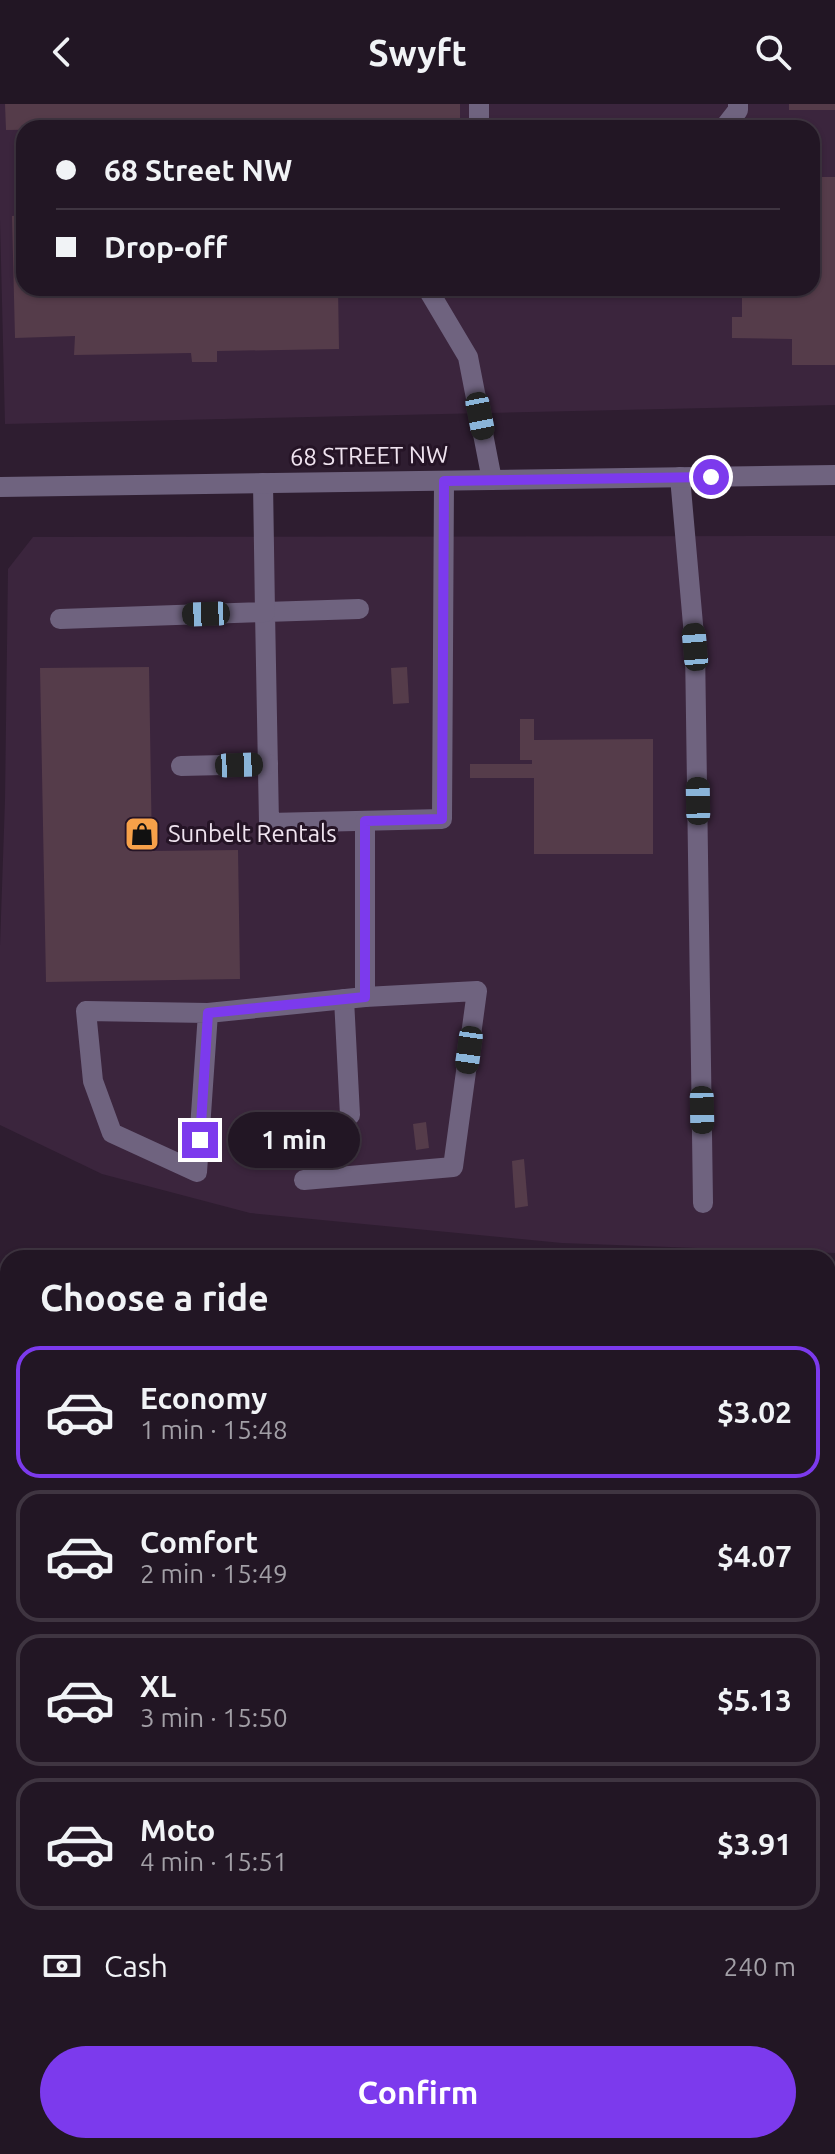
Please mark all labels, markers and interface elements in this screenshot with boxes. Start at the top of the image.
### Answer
icon: back [40,30,84,74]
icon: search [751,30,795,74]
text: Swyft [368,32,467,73]
text: 68 Street NW [104,153,292,187]
text: Drop-off [104,230,227,264]
car [464,390,496,442]
street label: 68 STREET NW [290,441,448,470]
route start [693,459,729,495]
car [182,601,230,627]
car [681,622,709,672]
car [215,752,263,778]
car [686,777,710,825]
shop icon: Sunbelt Rentals [123,815,161,853]
place label: Sunbelt Rentals [168,820,337,847]
car [454,1025,484,1075]
car [690,1086,714,1134]
callout: 1 min [228,1112,360,1168]
route end [182,1122,218,1158]
text: 1 min [261,1125,327,1154]
text: Choose a ride [40,1277,269,1318]
icon: car [44,1376,116,1448]
text: Economy [140,1381,267,1415]
text: $3.02 [717,1395,792,1429]
text: 1 min · 15:48 [140,1415,288,1444]
icon: car [44,1520,116,1592]
text: Comfort [140,1525,258,1559]
text: $4.07 [717,1539,792,1573]
text: 2 min · 15:49 [140,1559,288,1588]
icon: car [44,1664,116,1736]
text: XL [140,1669,176,1703]
text: $5.13 [717,1683,792,1717]
text: 3 min · 15:50 [140,1703,288,1732]
icon: car [44,1808,116,1880]
text: Moto [140,1813,215,1847]
text: $3.91 [717,1827,792,1861]
text: 4 min · 15:51 [140,1847,288,1876]
icon: cash [40,1944,84,1988]
text: Cash [104,1949,168,1983]
text: 240 m [724,1952,796,1981]
button: Confirm [40,2046,796,2138]

